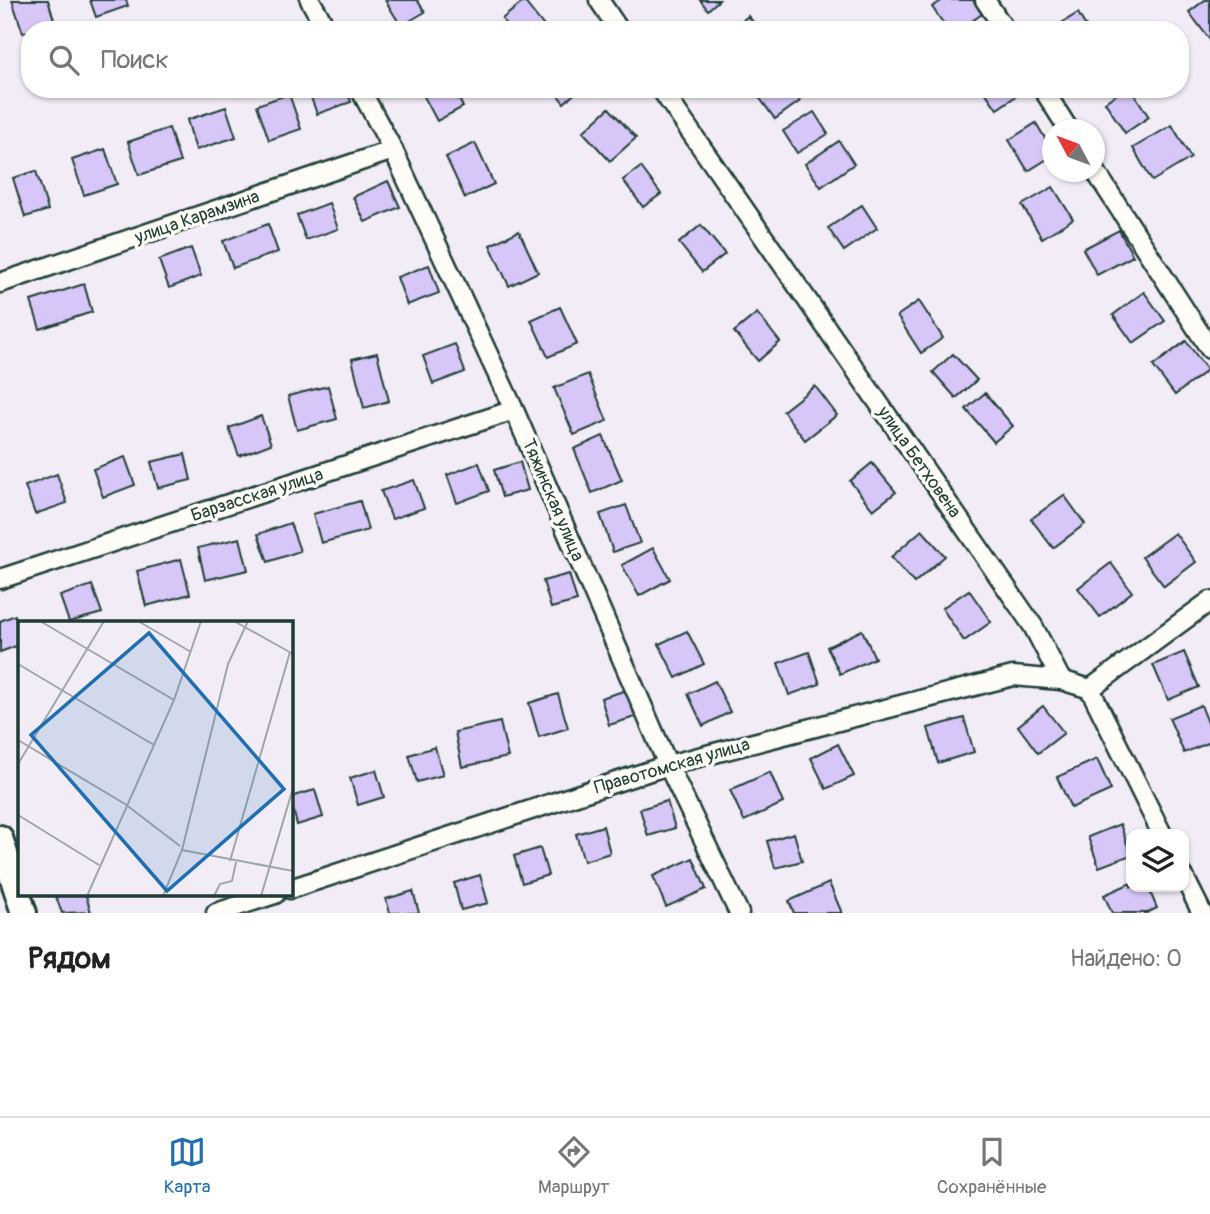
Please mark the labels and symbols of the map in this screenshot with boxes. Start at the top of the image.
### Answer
north arrow [1042,119,1105,182]
street label: улица Карамзина [131,185,262,249]
street label: улица Бетховена [871,401,966,522]
street label: Тяжинская улица [517,435,589,565]
street label: Барзасская улица [188,463,326,527]
inset map [18,621,292,895]
street label: Правотомская улица [592,733,752,799]

